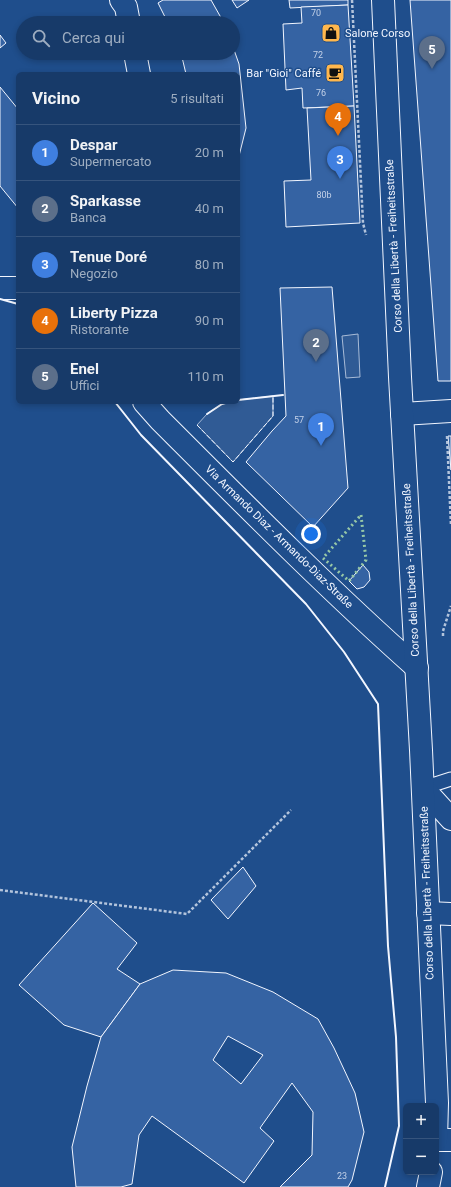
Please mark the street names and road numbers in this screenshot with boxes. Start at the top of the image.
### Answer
street label: Corso della Libertà - Freiheitsstraße [383,159,405,333]
street label: Via Armando Diaz - Armando-Diaz-Straße [202,463,356,611]
street label: Corso della Libertà - Freiheitsstraße [400,483,422,657]
street label: Corso della Libertà - Freiheitsstraße [417,806,437,980]

